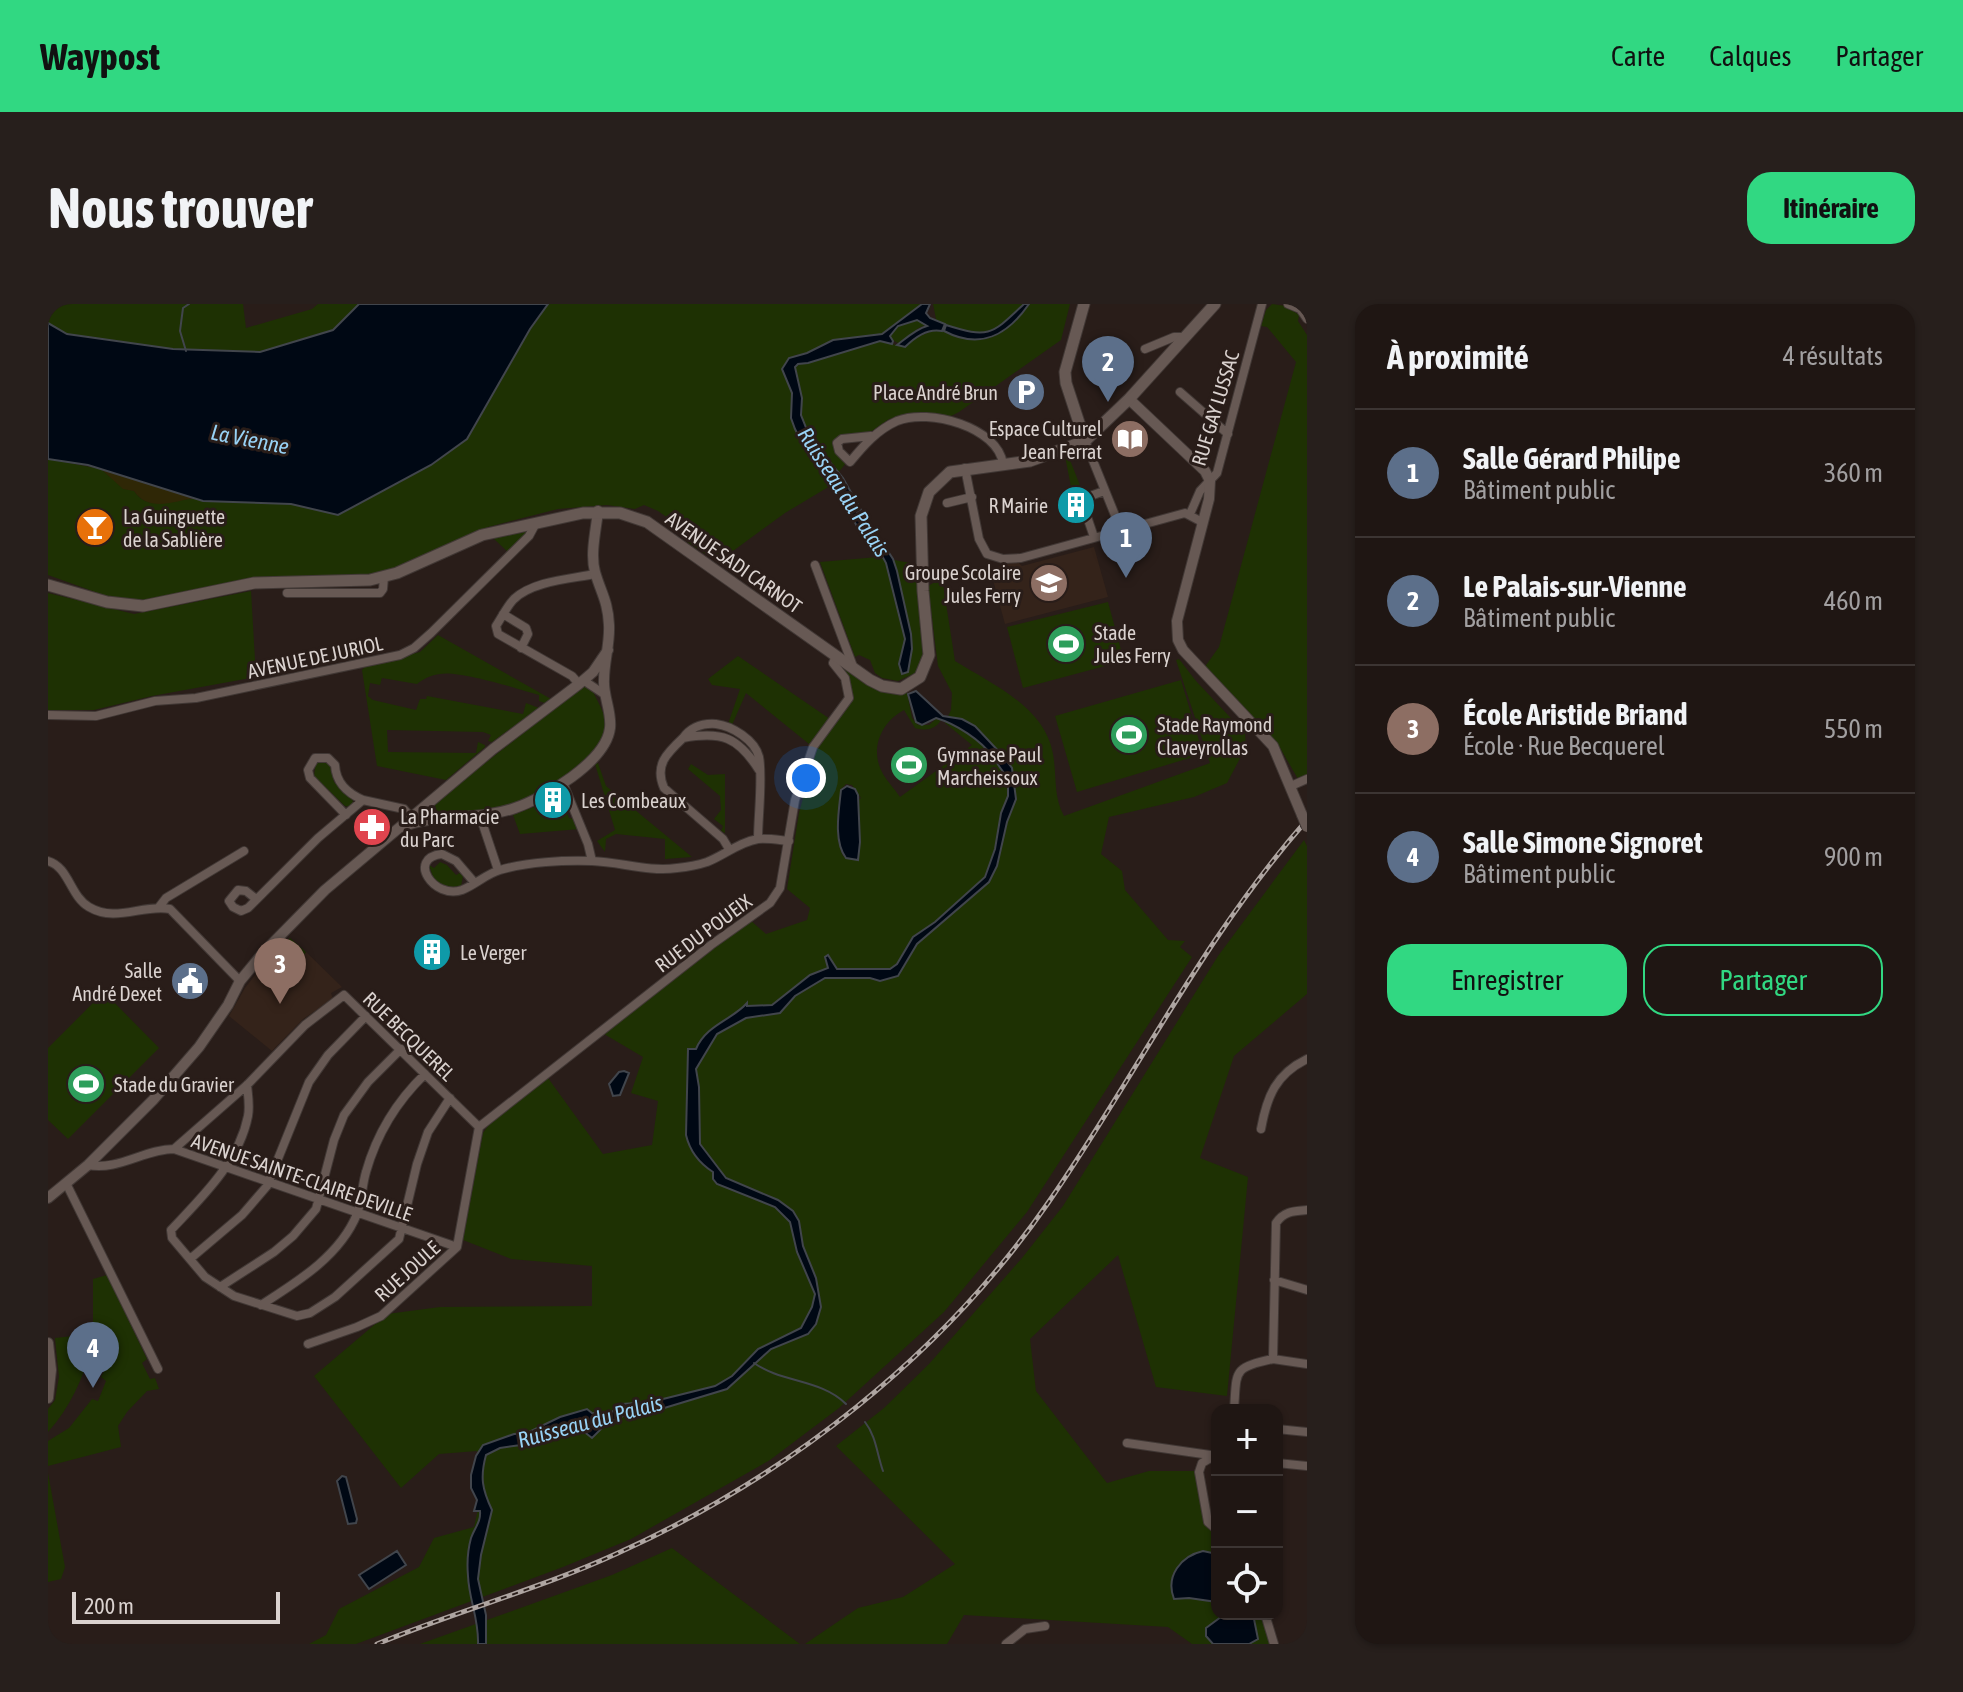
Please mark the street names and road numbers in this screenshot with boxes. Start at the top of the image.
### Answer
street label: RUE GAY LUSSAC [1187,348,1243,468]
street label: AVENUE SADI CARNOT [662,507,807,618]
street label: AVENUE DE JURIOL [245,631,385,683]
street label: RUE DU POUEIX [650,889,756,977]
street label: RUE BECQUEREL [359,987,460,1085]
street label: AVENUE SAINTE-CLAIRE DEVILLE [189,1128,416,1226]
street label: RUE JOULE [370,1236,444,1306]

